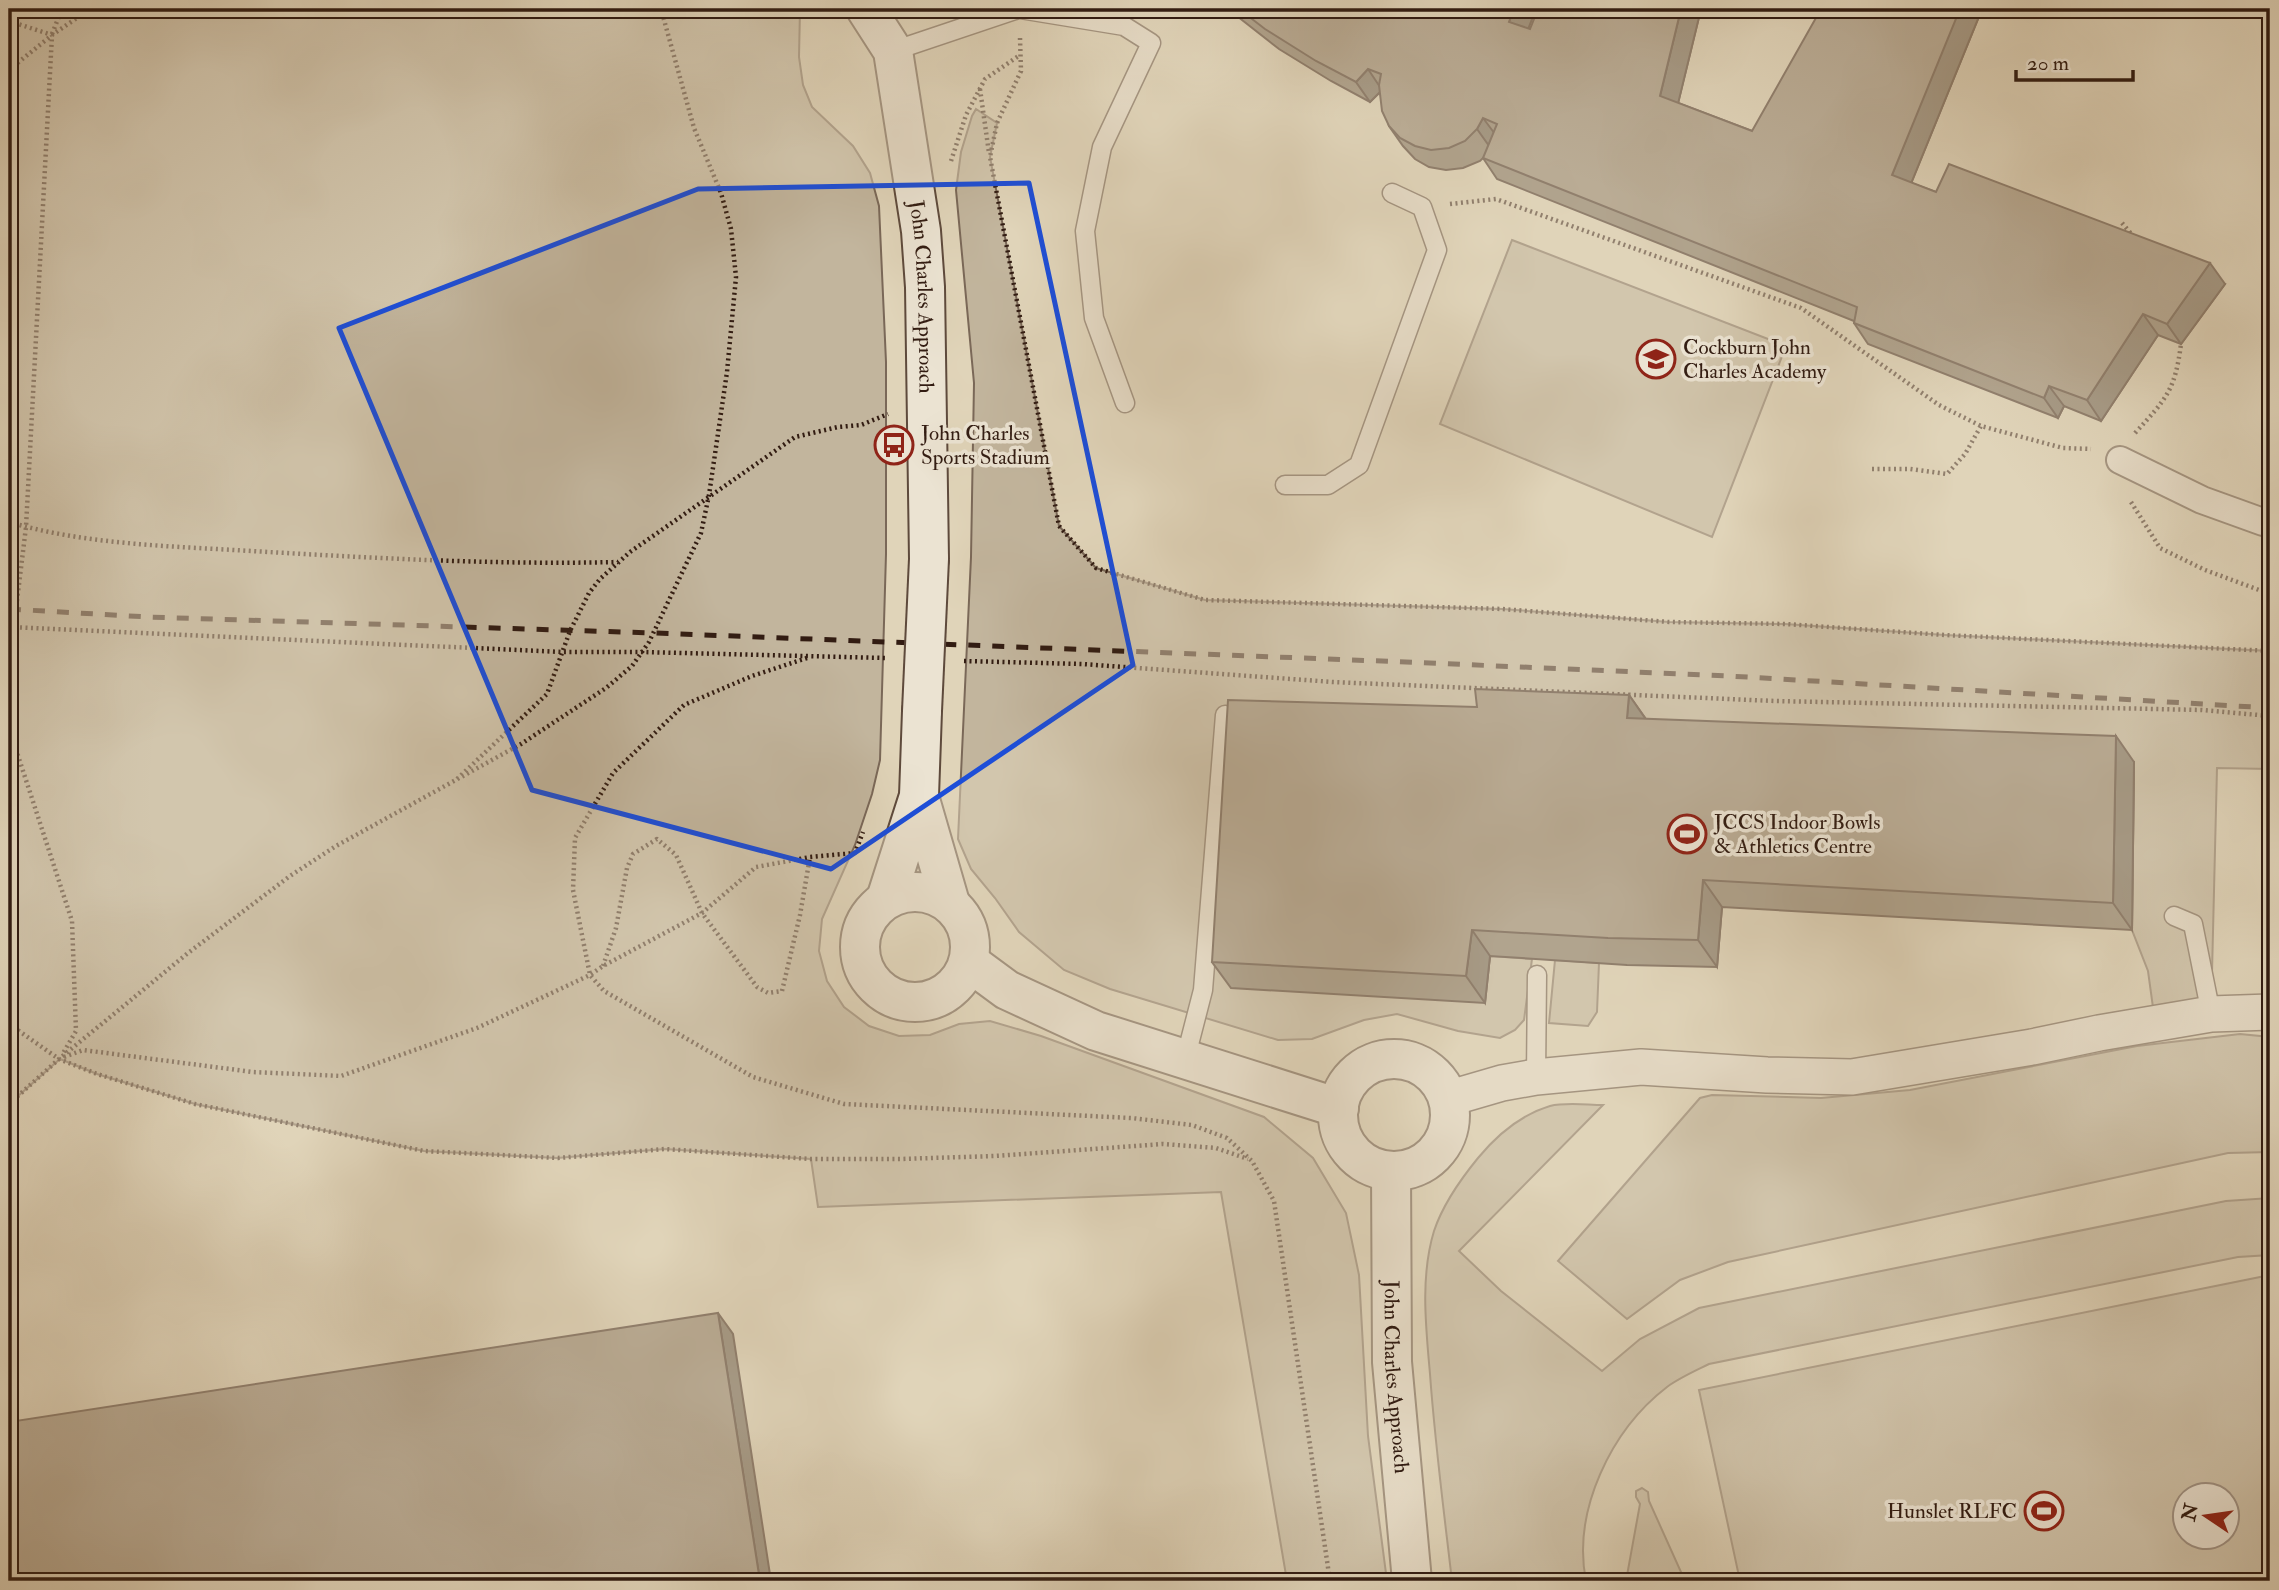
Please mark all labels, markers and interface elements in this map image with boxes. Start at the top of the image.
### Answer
scale bar [2016,38,2134,82]
text: 20 m [2027,50,2069,77]
street label: John Charles Approach [902,198,940,394]
place label: Cockburn John Charles Academy [1683,334,1827,385]
school or university icon: Cockburn John Charles Academy [1635,338,1677,380]
place label: John Charles Sports Stadium [920,420,1050,471]
bus stop icon: John Charles Sports Stadium [873,424,915,466]
place label: JCCS Indoor Bowls & Athletics Centre [1713,809,1880,860]
sports icon: JCCS Indoor Bowls & Athletics Centre [1666,813,1708,855]
street label: John Charles Approach [1378,1279,1415,1475]
north arrow [2170,1482,2240,1552]
sports icon: Hunslet RLFC [2023,1490,2065,1532]
place label: Hunslet RLFC [1887,1498,2017,1525]
text: N [2177,1500,2204,1524]

